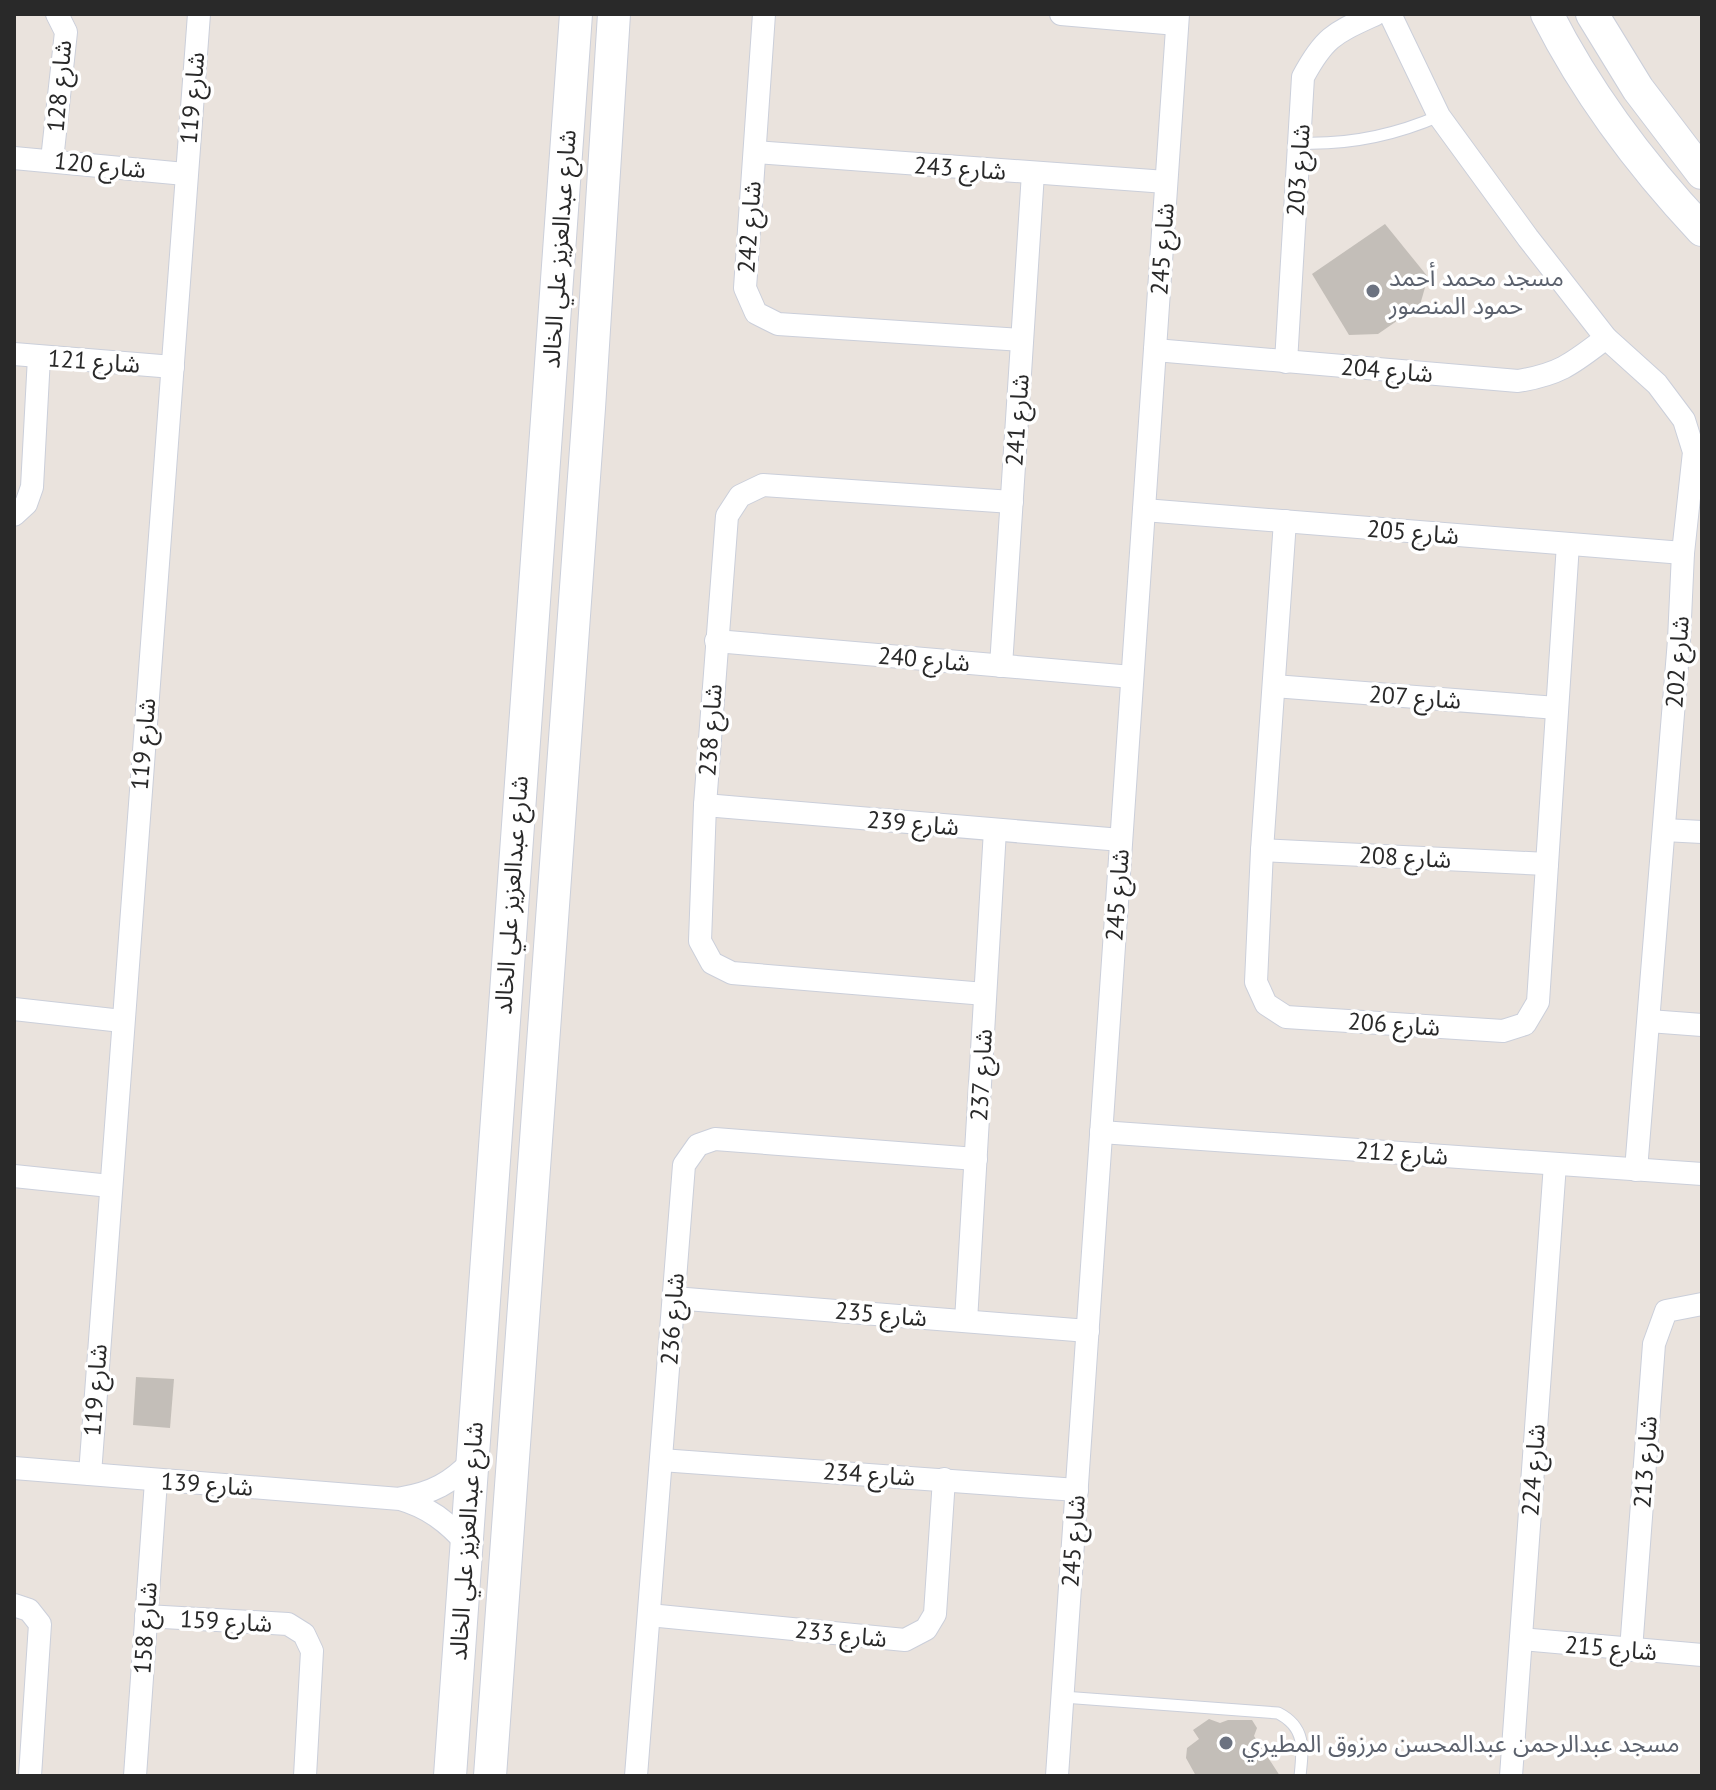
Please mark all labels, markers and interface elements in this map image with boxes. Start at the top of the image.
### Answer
street label: شارع 128 [40,39,80,134]
street label: شارع 119 [173,51,213,146]
street label: شارع 203 [1279,123,1319,217]
street label: شارع عبدالعزيز علي الخالد [535,129,586,370]
street label: شارع 120 [52,145,148,187]
street label: شارع 243 [913,149,1007,189]
street label: شارع 242 [730,180,770,274]
street label: شارع 245 [1143,202,1183,296]
place label: مسجد محمد أحمد حمود المنصور [1388,261,1564,321]
marker: مسجد محمد أحمد حمود المنصور [1364,282,1382,300]
street label: شارع 121 [47,342,141,382]
street label: شارع 204 [1339,351,1434,391]
street label: شارع 241 [998,373,1038,467]
street label: شارع 205 [1365,513,1460,553]
street label: شارع 202 [1658,615,1698,709]
street label: شارع 240 [876,640,971,680]
street label: شارع 207 [1368,678,1462,718]
street label: شارع 238 [691,683,731,777]
street label: شارع 119 [124,697,164,792]
street label: شارع عبدالعزيز علي الخالد [487,775,538,1016]
street label: شارع 239 [865,804,960,844]
street label: شارع 208 [1358,839,1452,877]
street label: شارع 245 [1098,848,1138,942]
street label: شارع 206 [1347,1005,1441,1045]
street label: شارع 237 [963,1028,1001,1122]
street label: شارع 212 [1355,1134,1449,1174]
street label: شارع 236 [653,1272,693,1366]
street label: شارع 235 [833,1295,928,1335]
street label: شارع 119 [76,1343,116,1437]
street label: شارع 213 [1626,1415,1666,1509]
street label: شارع عبدالعزيز علي الخالد [442,1421,493,1662]
street label: شارع 224 [1514,1423,1554,1517]
street label: شارع 234 [822,1455,916,1495]
street label: شارع 139 [160,1465,254,1505]
street label: شارع 245 [1054,1494,1094,1588]
street label: شارع 158 [126,1581,166,1675]
street label: شارع 159 [179,1603,273,1641]
street label: شارع 233 [793,1614,889,1656]
street label: شارع 215 [1563,1629,1658,1669]
place label: مسجد عبدالرحمن عبدالمحسن مرزوق المطيري [1242,1728,1680,1762]
marker: مسجد عبدالرحمن عبدالمحسن مرزوق المطيري [1217,1734,1235,1752]

